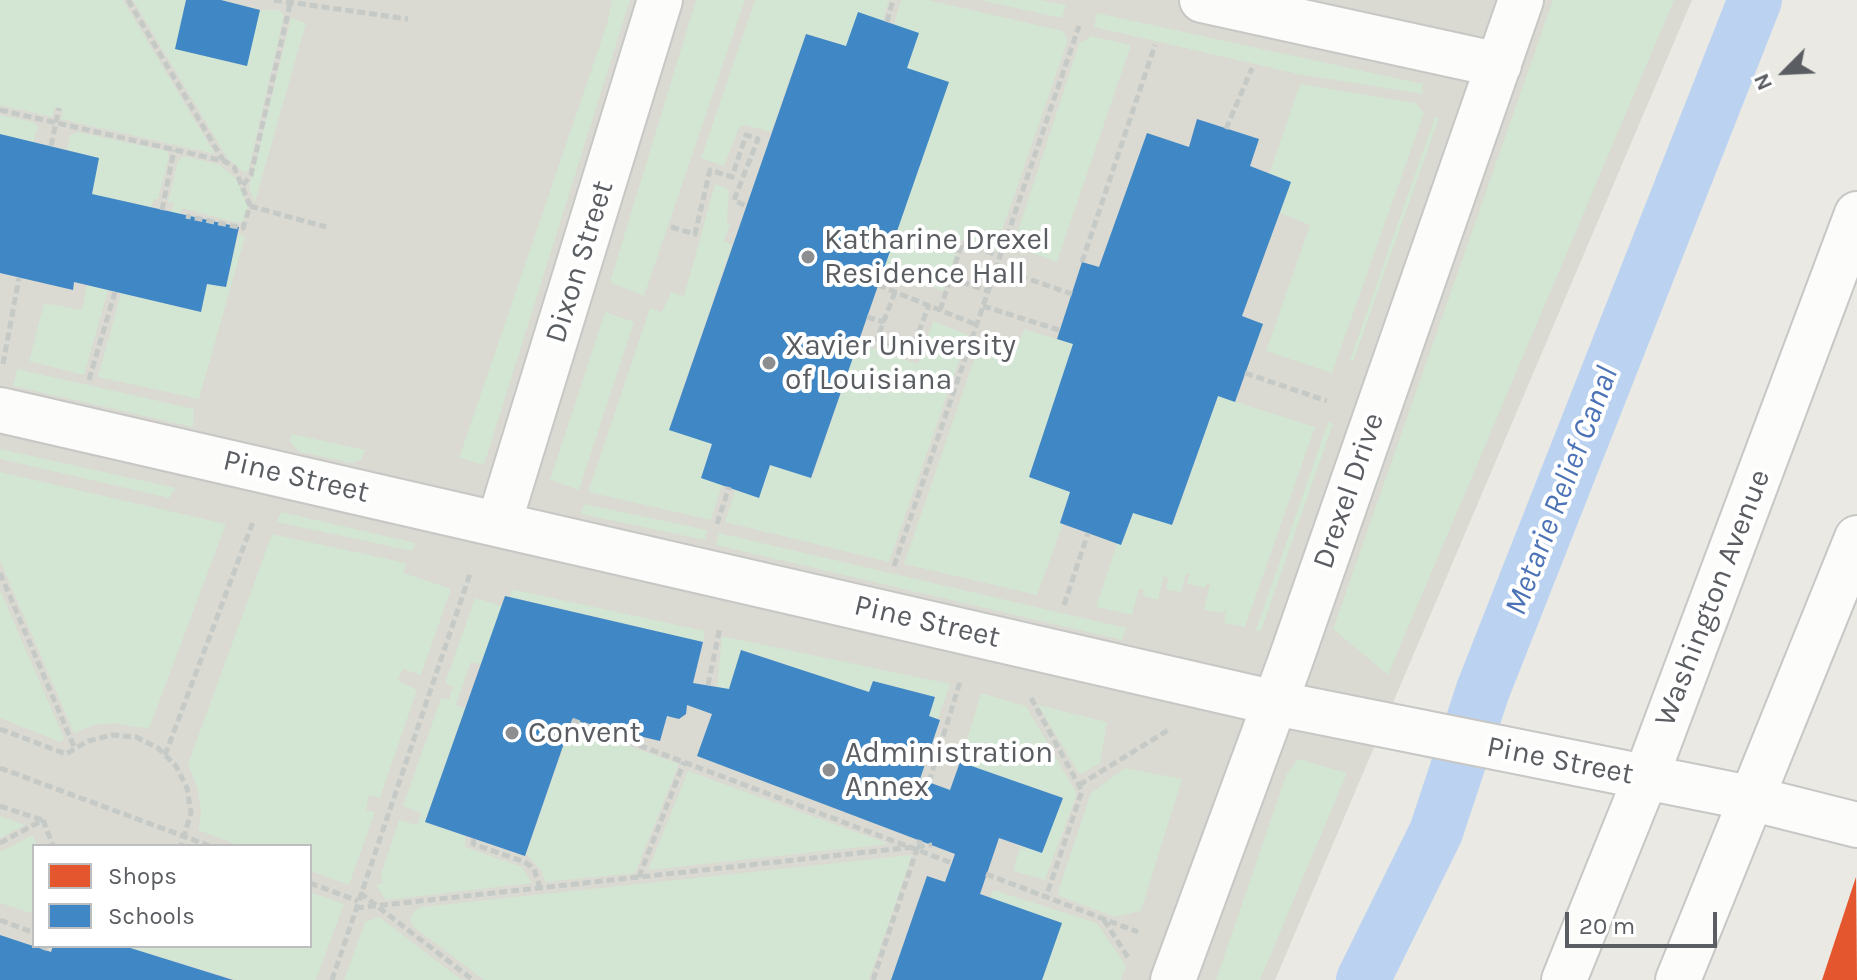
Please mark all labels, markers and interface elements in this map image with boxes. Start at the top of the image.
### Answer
north arrow [1745,32,1825,112]
text: N [1748,69,1778,94]
street label: Dixon Street [538,176,622,348]
place label: Katharine Drexel Residence Hall [824,222,1050,292]
marker: Katharine Drexel Residence Hall [799,248,817,266]
place label: Xavier University of Louisiana [785,328,1016,398]
marker: Xavier University of Louisiana [760,354,778,372]
water label: Metarie Relief Canal [1497,361,1627,621]
street label: Drexel Drive [1306,408,1392,574]
street label: Pine Street [220,443,372,511]
street label: Washington Avenue [1647,465,1779,731]
street label: Pine Street [851,588,1003,656]
place label: Convent [528,715,641,751]
marker: Convent [503,724,521,742]
street label: Pine Street [1484,729,1636,793]
place label: Administration Annex [845,735,1053,806]
marker: Administration Annex [820,761,838,779]
legend [32,844,312,948]
text: Shops [108,862,177,890]
scale bar [1569,896,1721,946]
text: Schools [108,902,195,930]
text: 20 m [1579,912,1635,940]

